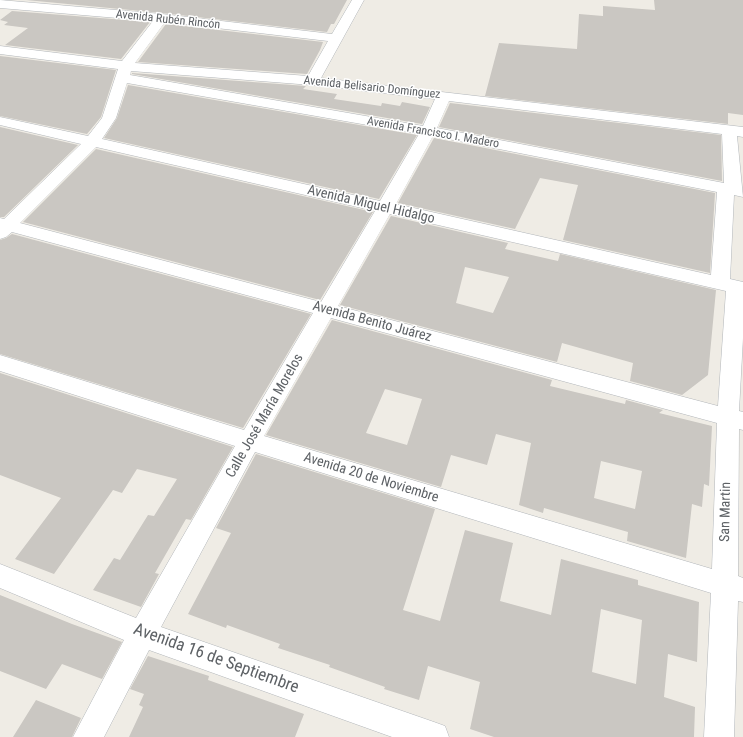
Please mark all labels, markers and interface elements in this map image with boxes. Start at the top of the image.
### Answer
street label: Avenida Rubén Rincón [115,7,221,33]
street label: Avenida Belisario Domínguez [303,74,441,102]
street label: Avenida Francisco I. Madero [366,114,500,152]
street label: Avenida Miguel Hidalgo [306,182,436,228]
street label: Avenida Benito Juárez [311,298,433,346]
street label: Calle José María Morelos [223,351,307,481]
street label: Avenida 20 de Noviembre [301,449,441,507]
street label: San Martin [717,482,735,542]
street label: Avenida 16 de Septiembre [131,620,301,698]

